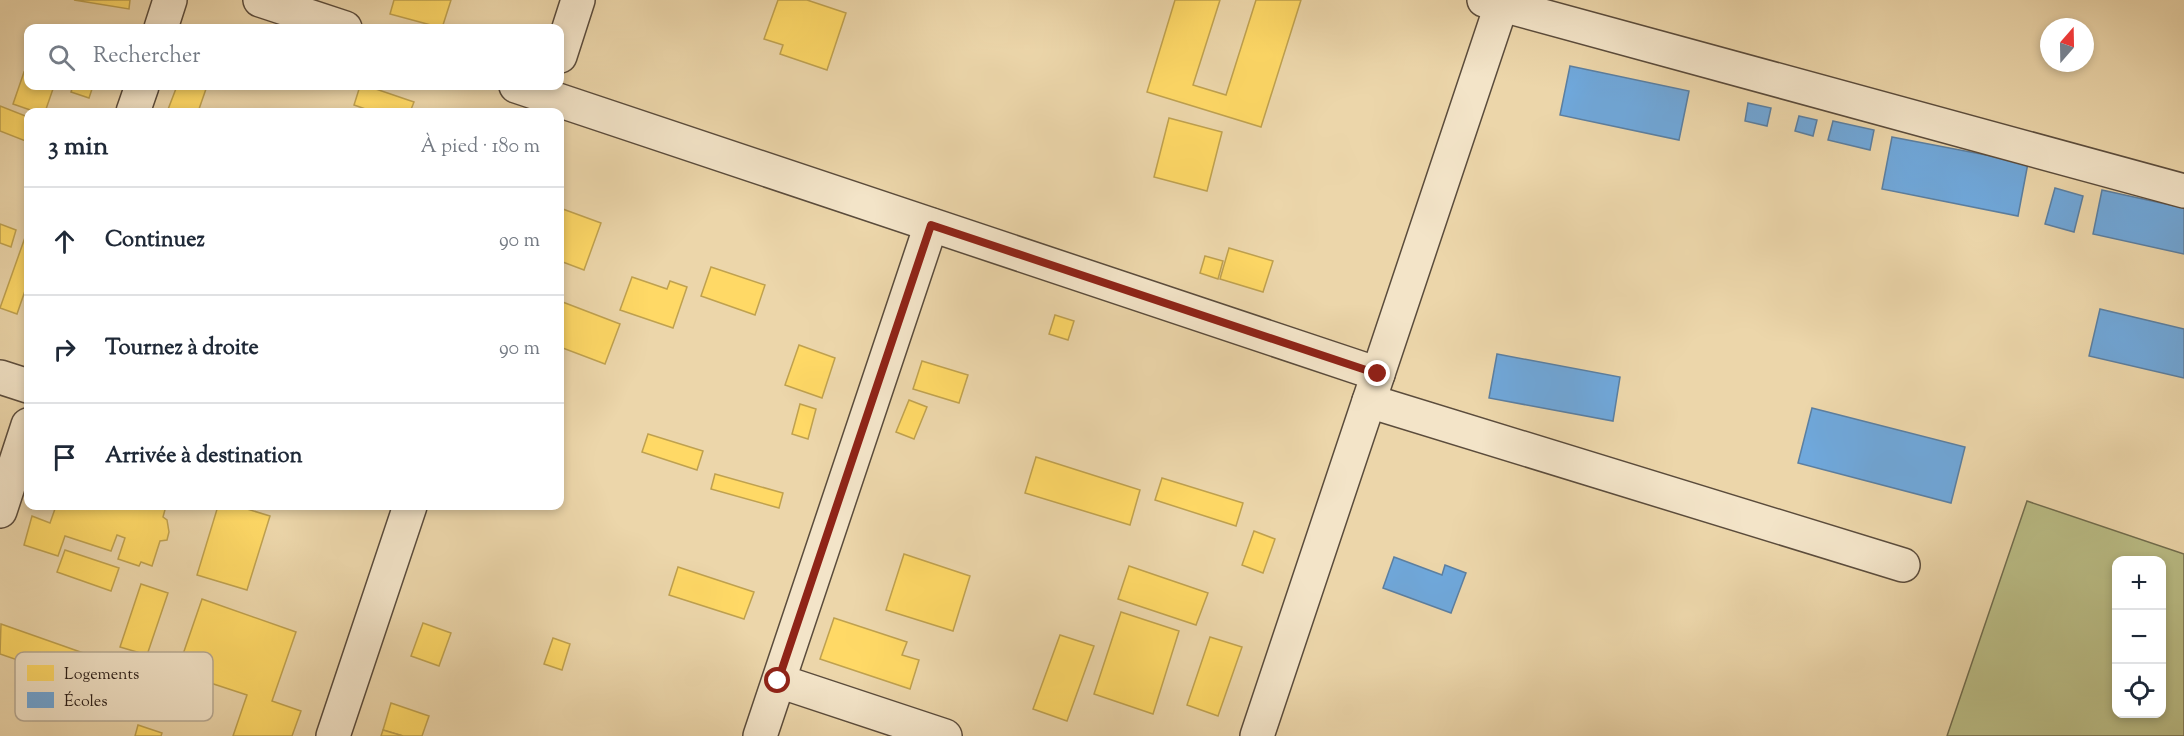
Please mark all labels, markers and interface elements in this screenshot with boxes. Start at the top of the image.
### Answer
north arrow [2040,18,2094,72]
search box [24,24,564,90]
icon: search [45,41,78,74]
text: Rechercher [93,41,200,73]
text: 3 min [48,129,108,166]
text: À pied · 180 m [420,133,540,162]
icon: ahead [48,225,81,258]
text: Continuez [105,225,205,257]
text: 90 m [499,227,540,256]
icon: right [48,333,81,366]
text: Tournez à droite [105,333,259,365]
text: 90 m [499,335,540,364]
route end [1364,360,1390,386]
icon: arrive [48,441,81,474]
text: Arrivée à destination [105,441,302,473]
map controls [2112,556,2166,718]
button: + [2112,556,2166,610]
button: − [2112,610,2166,664]
legend [15,652,213,721]
text: Logements [64,664,139,687]
button: locate [2112,664,2166,718]
route start [764,667,790,693]
text: Écoles [64,691,108,714]

